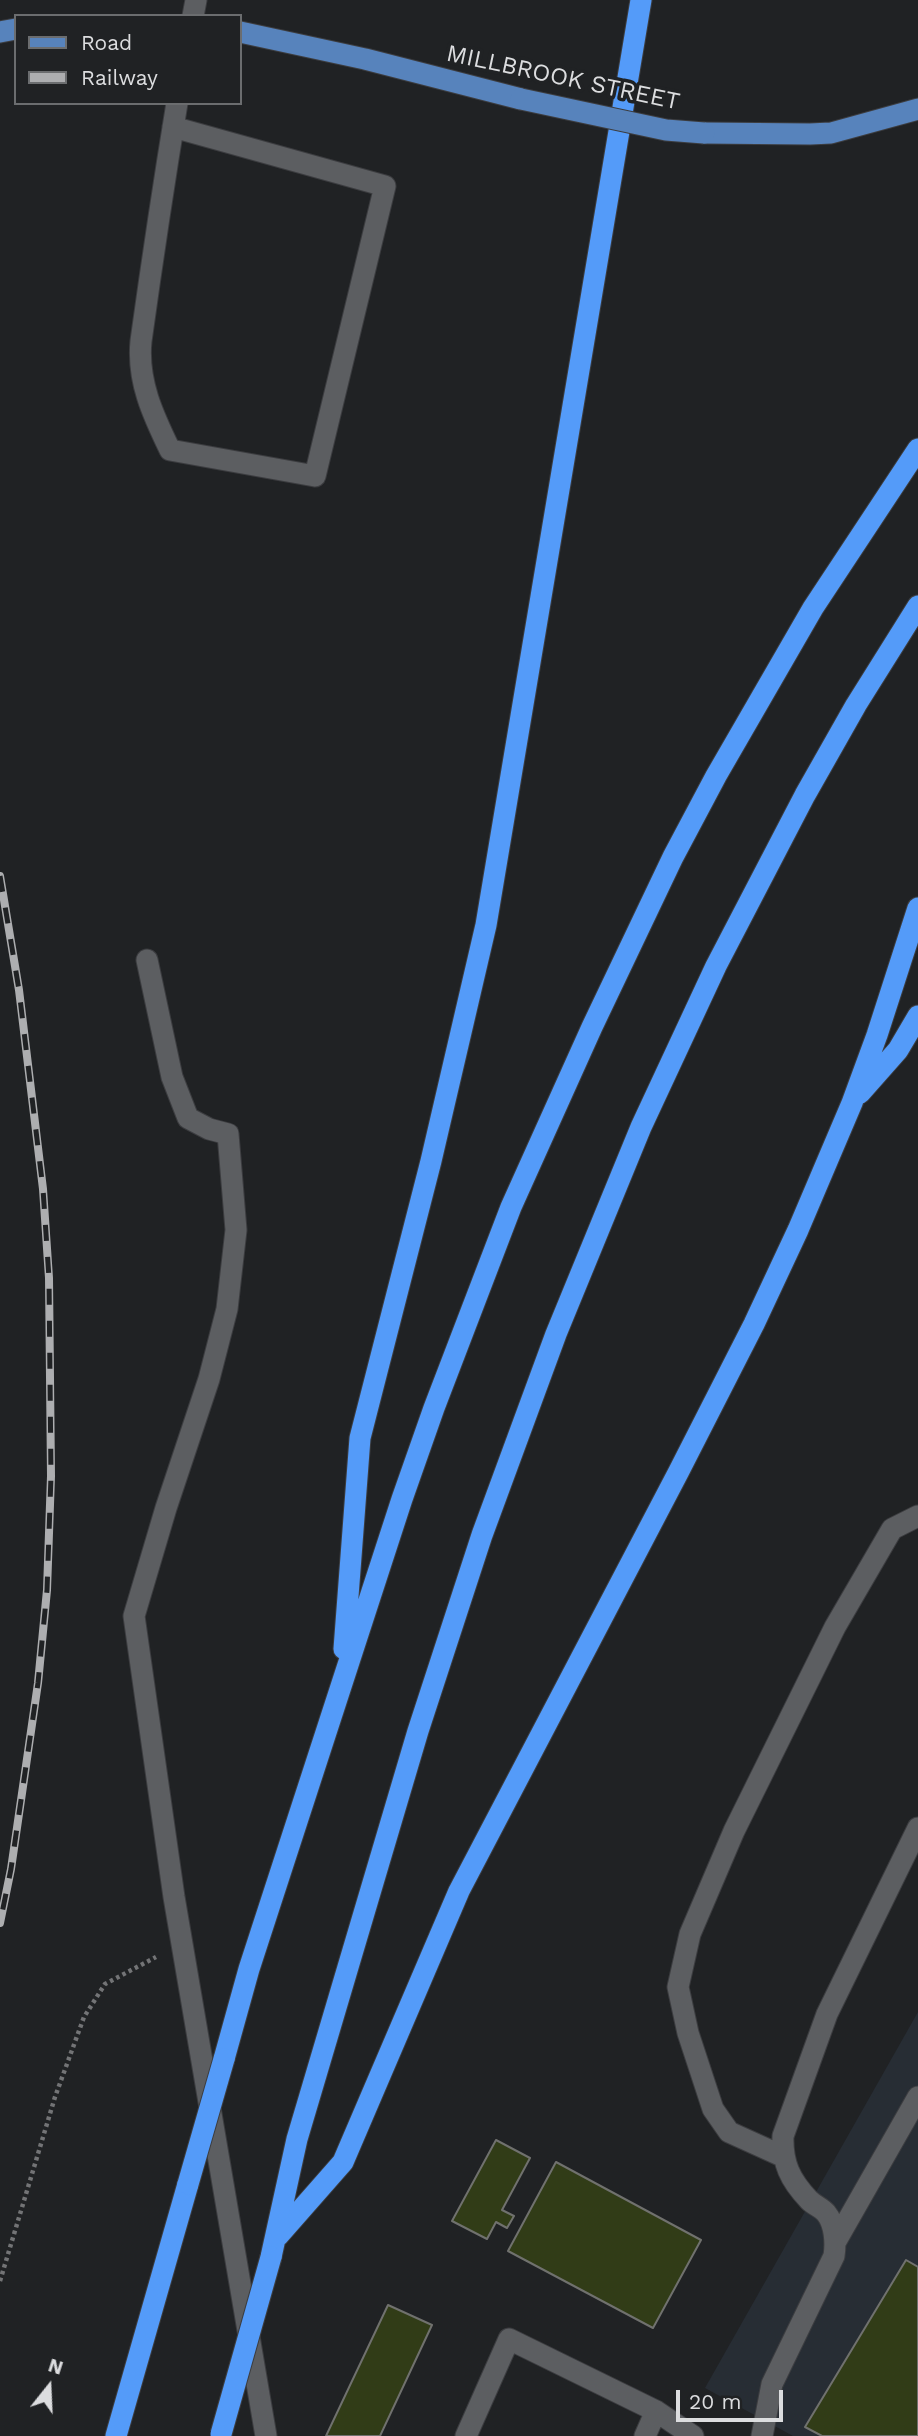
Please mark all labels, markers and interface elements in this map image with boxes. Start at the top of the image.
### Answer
legend [14,14,242,105]
text: Road [81,30,132,55]
street label: MILLBROOK STREET [444,39,682,117]
text: Railway [81,65,158,90]
north arrow [14,2352,84,2422]
text: N [45,2353,66,2380]
scale bar [680,2376,787,2420]
text: 20 m [689,2389,741,2414]

